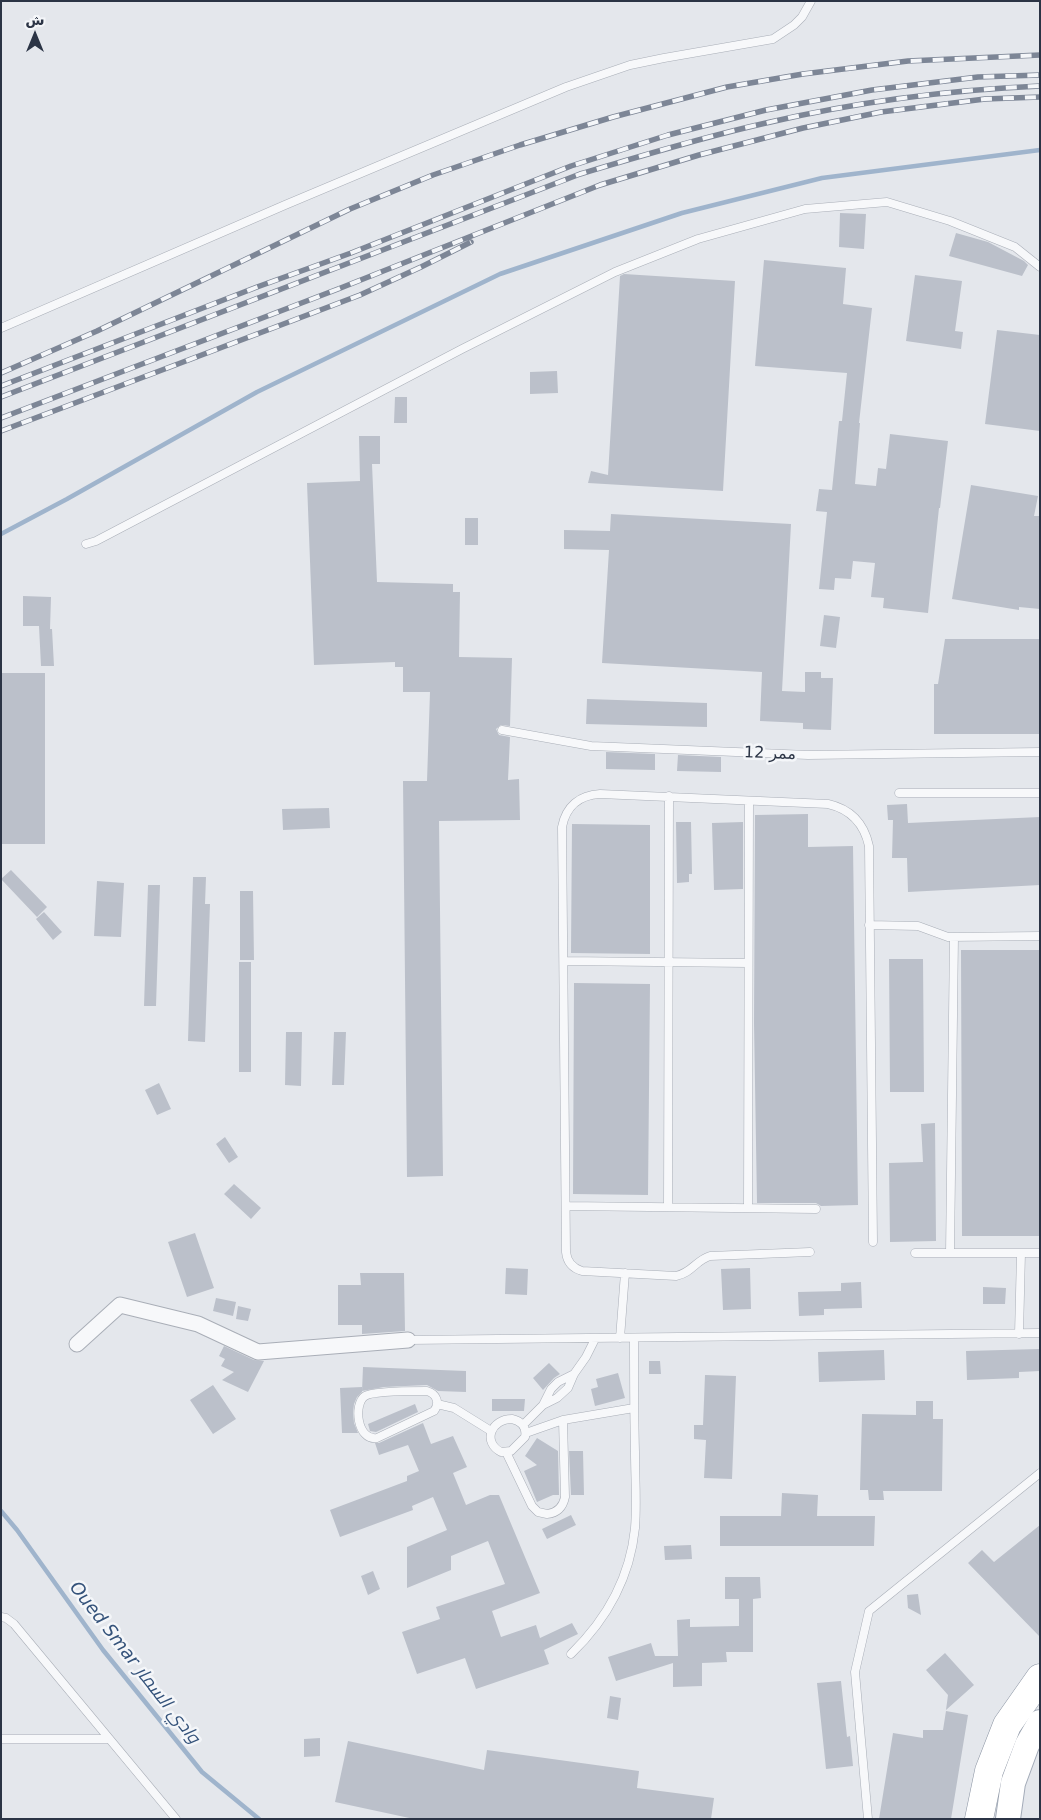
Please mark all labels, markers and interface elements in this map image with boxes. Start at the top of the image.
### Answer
north arrow [10,10,60,60]
text: ش [25,12,45,28]
street label: ممر 12 [744,743,796,765]
water label: Oued Smar وادي السمار [64,1578,204,1748]

